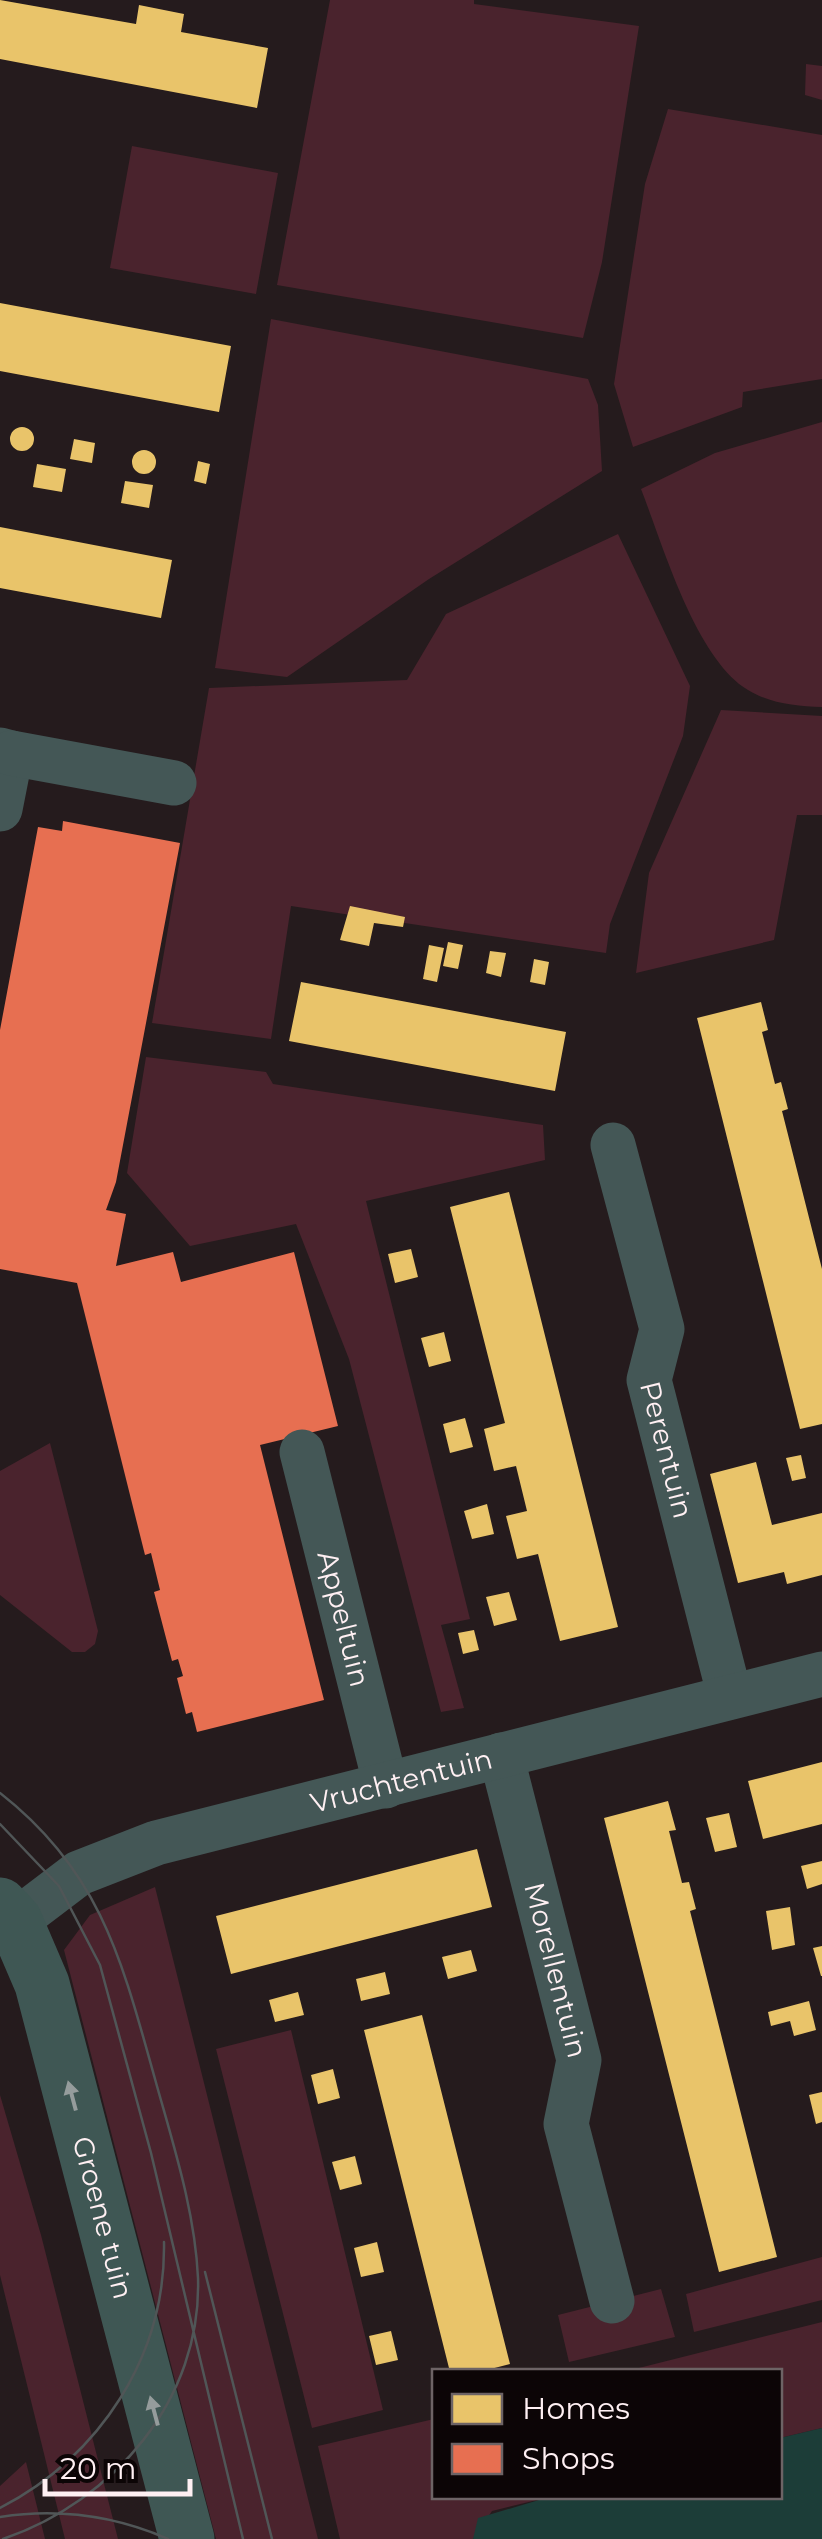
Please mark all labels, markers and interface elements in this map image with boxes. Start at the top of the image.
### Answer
street label: Perentuin [633,1378,701,1522]
street label: Appeltuin [311,1547,377,1690]
street label: Vruchtentuin [307,1741,496,1820]
street label: Morellentuin [517,1879,595,2061]
one-way arrow [63,2080,79,2111]
street label: Groene tuin [66,2133,141,2303]
legend [432,2369,782,2499]
text: Homes [522,2390,630,2427]
one-way arrow [146,2395,162,2426]
scale bar [45,2434,190,2496]
text: Shops [522,2440,615,2477]
text: 20 m [60,2450,137,2487]

